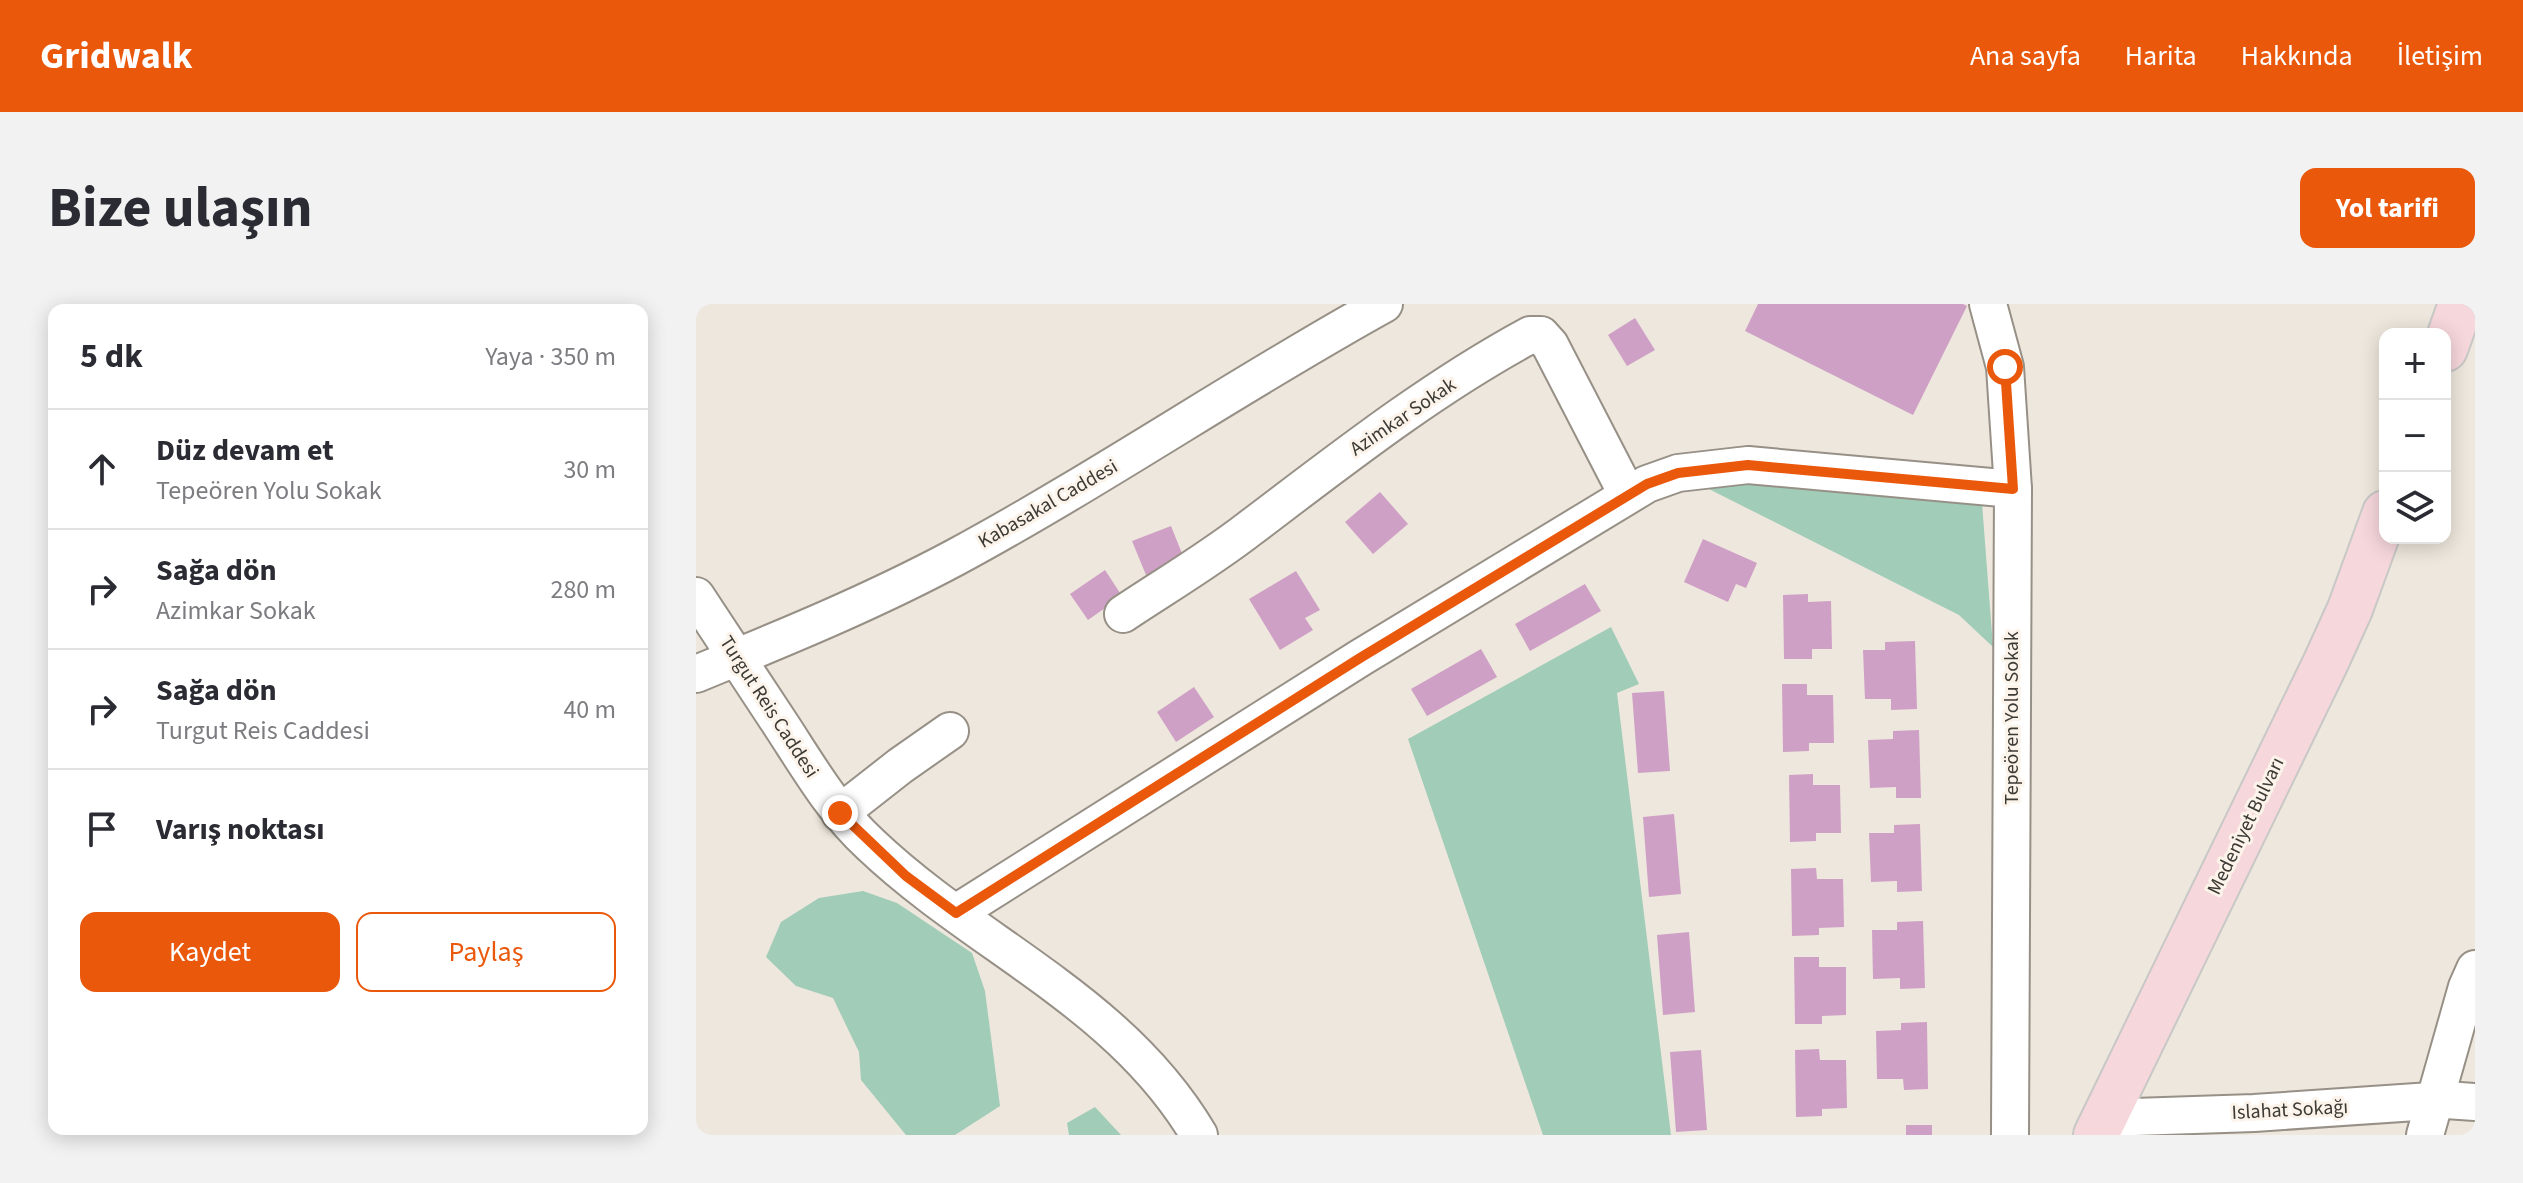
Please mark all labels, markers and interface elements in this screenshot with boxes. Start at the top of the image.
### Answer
text: Gridwalk [40,29,192,83]
text: Ana sayfa [1970,36,2081,76]
text: Harita [2125,36,2197,76]
text: Hakkında [2241,36,2353,76]
text: İletişim [2397,36,2483,76]
button: Yol tarifi [2300,168,2475,248]
text: Bize ulaşın [48,169,312,248]
map controls [2379,328,2451,544]
button: + [2379,328,2451,400]
text: 5 dk [80,332,143,381]
text: Yaya · 350 m [485,338,616,375]
route start [1987,349,2023,385]
street label: Azimkar Sokak [1344,371,1462,463]
button: − [2379,400,2451,472]
text: Düz devam et [156,429,334,472]
icon: ahead [80,447,124,491]
text: 30 m [563,451,616,488]
street label: Kabasakal Caddesi [973,453,1123,555]
text: Tepeören Yolu Sokak [156,472,382,509]
button: layers [2379,472,2451,544]
text: Sağa dön [156,549,277,592]
icon: right [80,567,124,611]
text: 280 m [550,571,616,608]
text: Azimkar Sokak [156,592,316,629]
street label: Turgut Reis Caddesi [712,630,826,784]
street label: Tepeören Yolu Sokak [1998,631,2026,805]
text: Sağa dön [156,669,277,712]
icon: right [80,687,124,731]
text: 40 m [563,691,616,728]
text: Turgut Reis Caddesi [156,712,370,749]
street label: Medeniyet Bulvarı [2201,753,2291,899]
route end [822,795,858,831]
icon: arrive [80,807,124,851]
text: Varış noktası [156,808,324,851]
button: Kaydet [80,912,340,992]
button: Paylaş [356,912,616,992]
street label: Islahat Sokağı [2231,1093,2349,1127]

